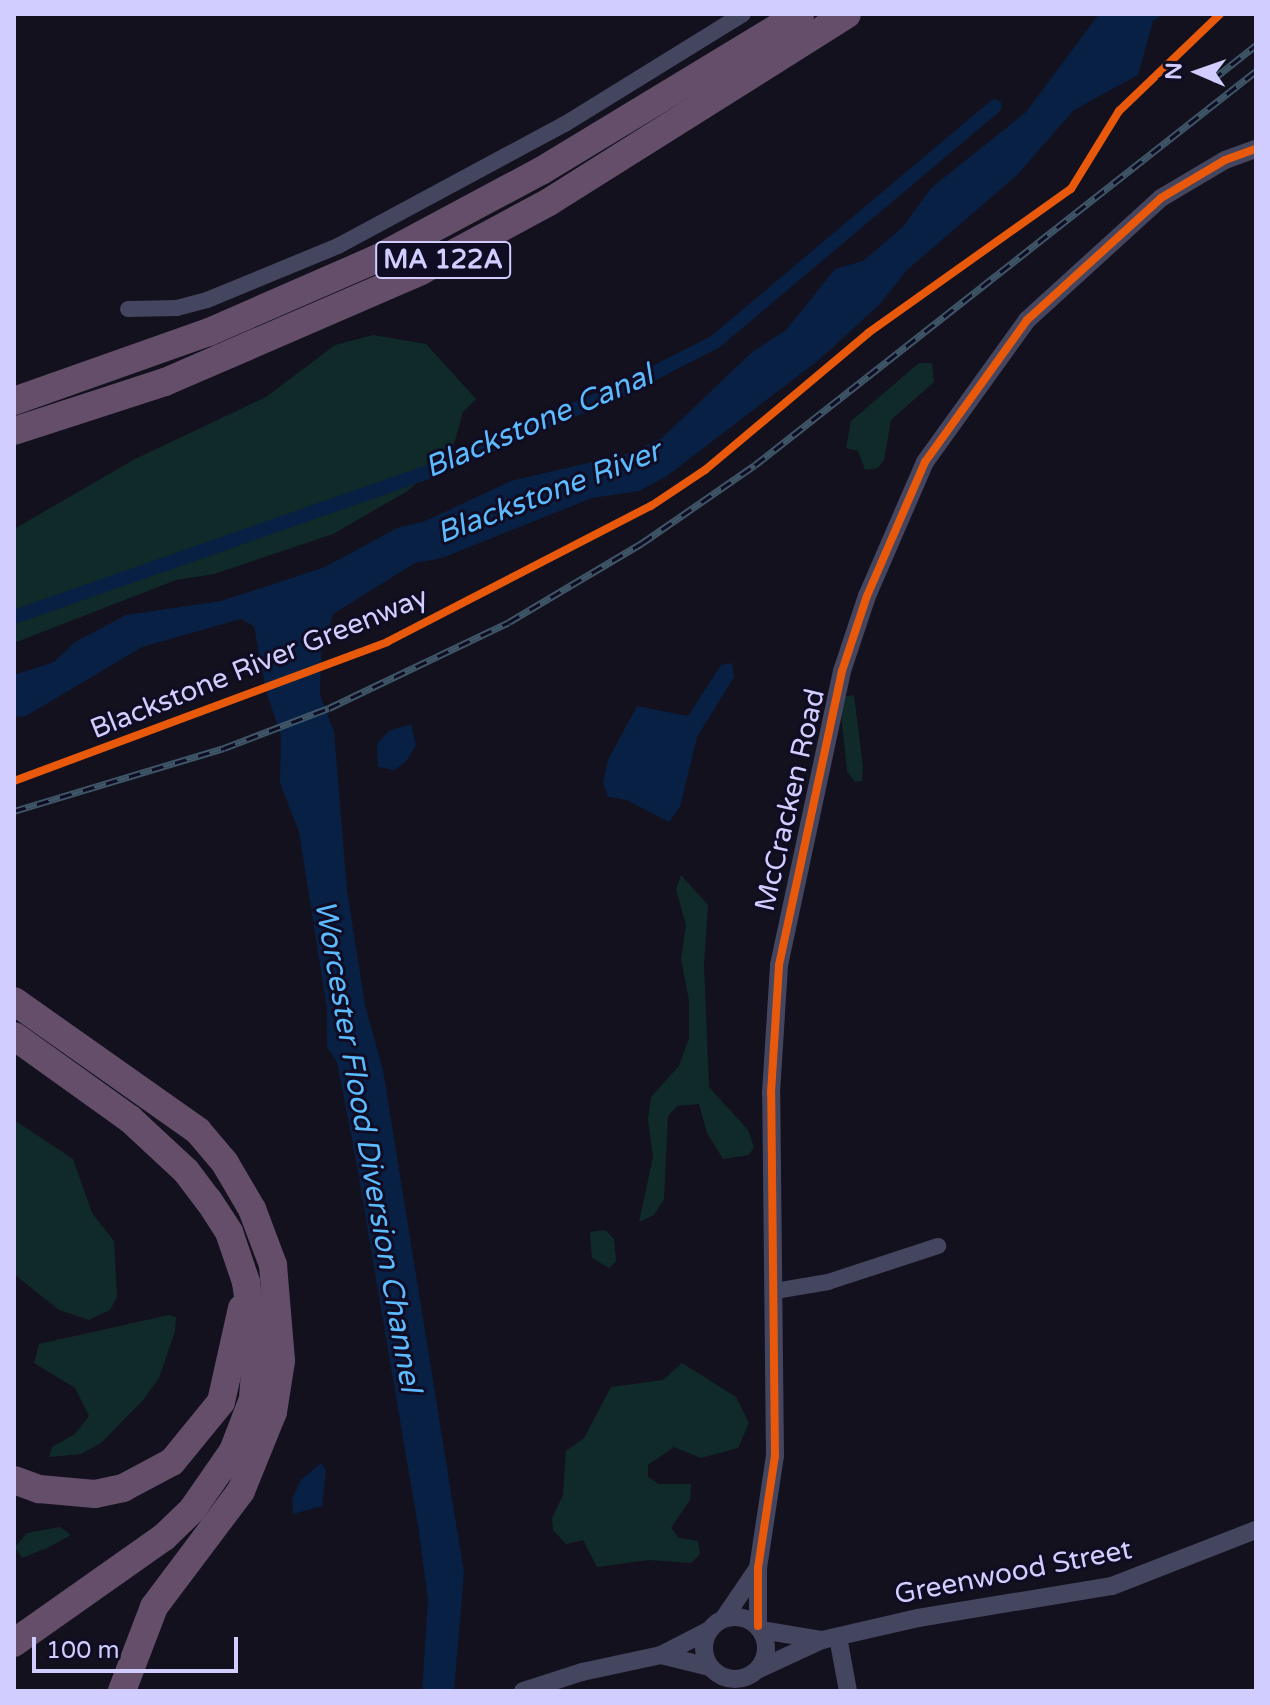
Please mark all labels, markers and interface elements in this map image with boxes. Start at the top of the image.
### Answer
north arrow [1158,32,1238,112]
text: N [1161,62,1187,80]
road number: MA 122A [375,238,511,282]
water label: Blackstone Canal [420,358,658,486]
water label: Blackstone River [432,434,666,552]
street label: Blackstone River Greenway [85,580,433,746]
street label: McCracken Road [748,685,832,915]
water label: Worcester Flood Diversion Channel [306,897,428,1395]
street label: Greenwood Street [892,1533,1134,1611]
scale bar [36,1621,242,1671]
text: 100 m [46,1636,120,1665]

